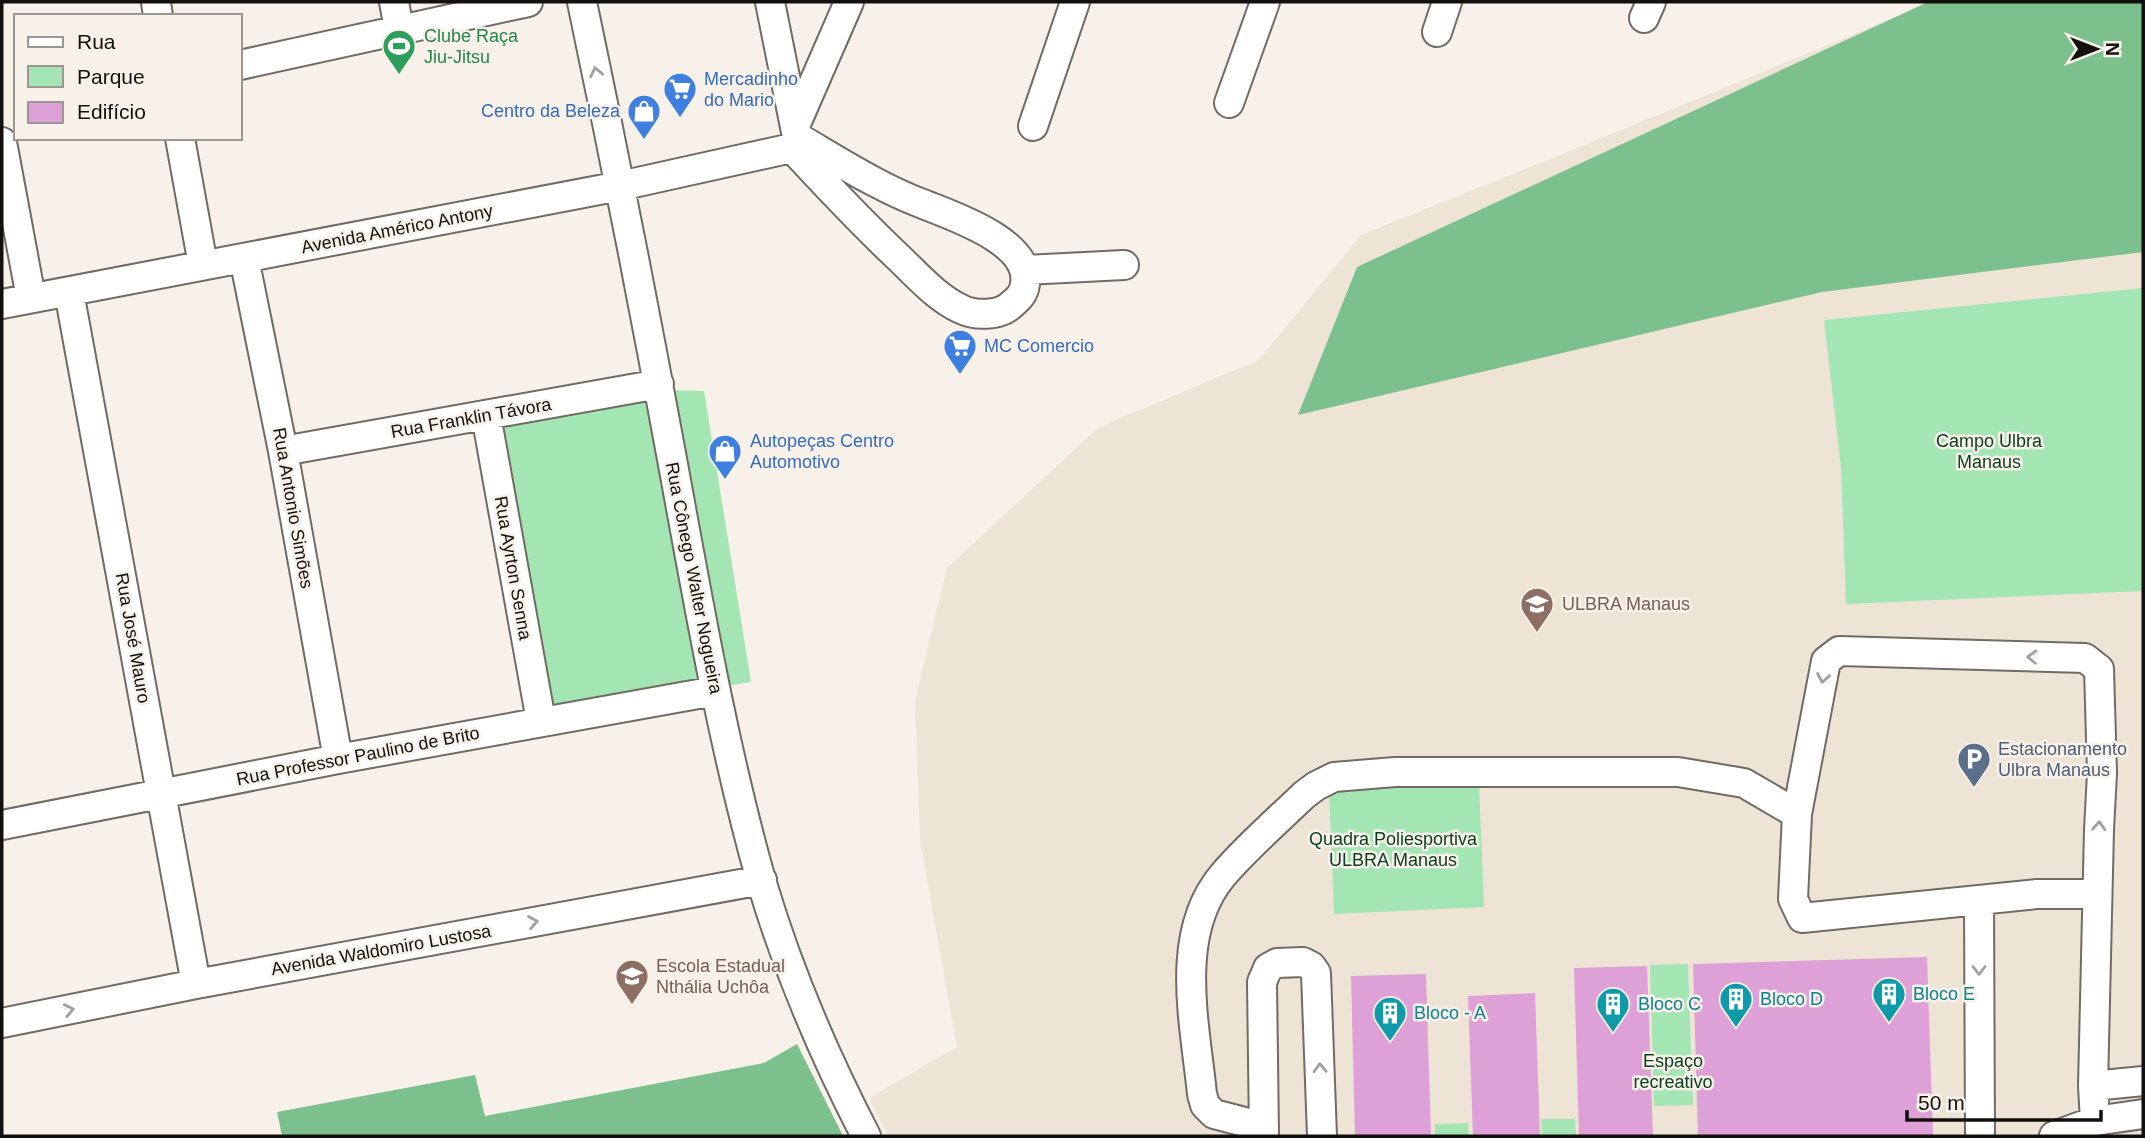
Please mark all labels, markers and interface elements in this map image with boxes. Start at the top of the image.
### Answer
legend [14,14,242,140]
north arrow [2061,14,2131,84]
place label: Clube Raça Jiu-Jitsu [424,26,519,67]
sports icon: Clube Raça Jiu-Jitsu [380,27,418,76]
text: Rua [77,30,116,53]
text: N [2102,42,2123,56]
text: Parque [77,65,145,88]
one-way arrow [590,66,605,78]
place label: Mercadinho do Mario [704,69,798,110]
supermarket icon: Mercadinho do Mario [661,70,699,119]
shop icon: Centro da Beleza [625,92,663,141]
text: Edifício [77,100,146,123]
place label: Centro da Beleza [481,101,621,121]
street label: Avenida Américo Antony [299,201,495,257]
supermarket icon: MC Comercio [941,327,979,376]
place label: MC Comercio [984,336,1094,356]
street label: Rua Franklin Távora [389,394,554,442]
street label: Rua Antonio Simões [269,426,317,590]
place label: Autopeças Centro Automotivo [750,431,894,472]
park label: Campo Ulbra Manaus [1936,431,2043,472]
shop icon: Autopeças Centro Automotivo [706,432,744,481]
street label: Rua Cônego Walter Nogueira [662,461,726,696]
street label: Rua Ayrton Senna [490,494,536,642]
street label: Rua José Mauro [112,571,154,705]
school or university icon: ULBRA Manaus [1518,585,1556,634]
place label: ULBRA Manaus [1562,594,1690,614]
one-way arrow [2027,649,2038,664]
one-way arrow [1816,672,1831,684]
street label: Rua Professor Paulino de Brito [235,723,481,789]
place label: Estacionamento Ulbra Manaus [1998,739,2127,780]
parking icon: Estacionamento Ulbra Manaus [1955,740,1993,789]
one-way arrow [2092,820,2107,831]
park label: Quadra Poliesportiva ULBRA Manaus [1309,829,1478,870]
one-way arrow [527,915,539,930]
street label: Avenida Waldomiro Lustosa [269,921,494,979]
place label: Escola Estadual Nthália Uchôa [656,956,785,997]
school or university icon: Escola Estadual Nthália Uchôa [613,957,651,1006]
one-way arrow [1971,965,1987,976]
building icon: Bloco E [1870,975,1908,1024]
building icon: Bloco D [1717,980,1755,1029]
place label: Bloco E [1913,984,1975,1004]
building icon: Bloco C [1594,985,1632,1034]
place label: Bloco D [1760,989,1823,1009]
building icon: Bloco - A [1371,994,1409,1043]
place label: Bloco C [1638,994,1701,1014]
one-way arrow [63,1003,75,1018]
place label: Bloco - A [1414,1003,1486,1023]
park label: Espaço recreativo [1633,1051,1713,1092]
one-way arrow [1312,1062,1327,1073]
scale bar [1907,1078,2101,1122]
text: 50 m [1918,1091,1965,1114]

